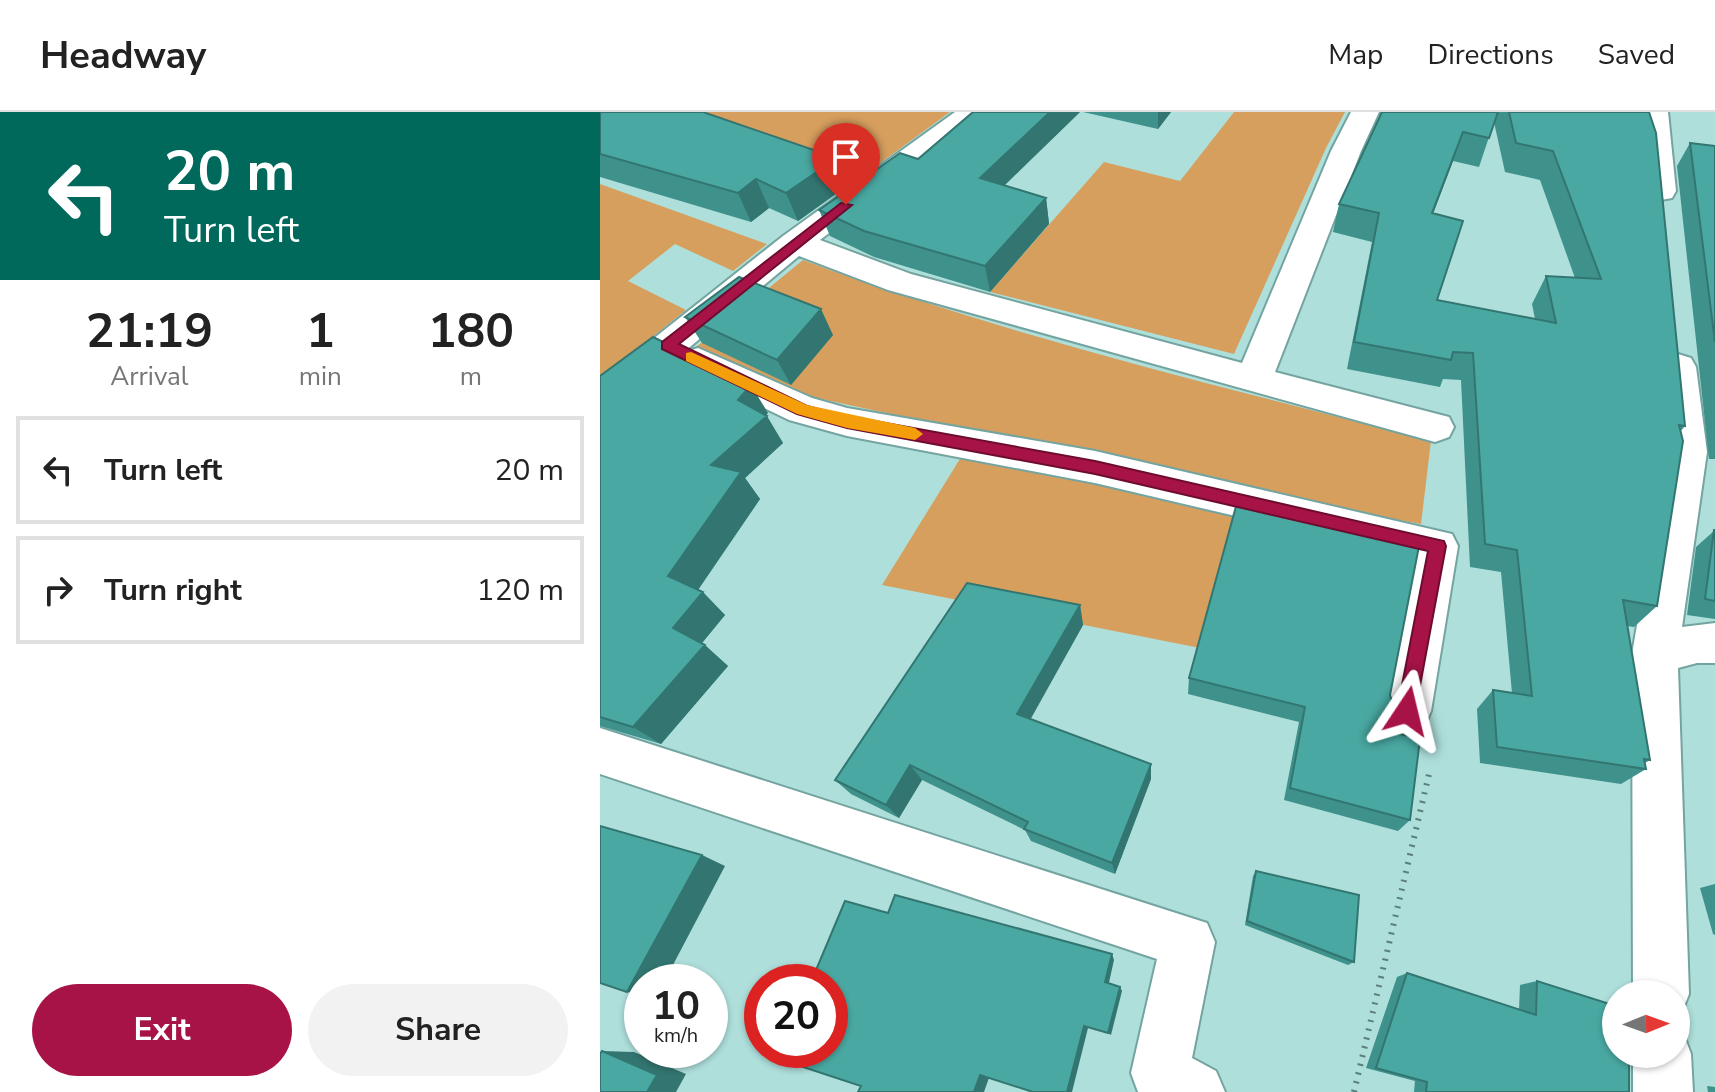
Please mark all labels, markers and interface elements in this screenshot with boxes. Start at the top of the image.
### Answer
text: Headway [40,30,206,81]
text: Map [1328,36,1383,74]
text: Directions [1427,36,1554,74]
text: Saved [1598,36,1675,74]
pin [812,123,880,205]
text: 20 m [164,133,295,210]
icon: arrive [824,135,868,179]
icon: left [32,144,136,248]
text: Turn left [164,206,299,255]
text: 21:19 [86,298,213,364]
text: 1 [306,298,335,364]
text: 180 [428,298,514,364]
text: Arrival [110,359,189,394]
text: min [299,359,342,394]
text: m [460,359,482,394]
icon: left [36,448,80,492]
text: Turn left [104,450,222,491]
text: 20 m [495,450,564,491]
icon: right [36,568,80,612]
text: Turn right [104,570,242,611]
text: 120 m [477,570,564,611]
position arrow [1365,669,1449,753]
speed limit sign: 20 [744,964,848,1068]
text: 10 [652,979,700,1033]
north arrow [1602,980,1690,1068]
map controls [1602,980,1690,1068]
button: Exit [32,984,292,1076]
button: Share [308,984,568,1076]
text: km/h [654,1022,698,1049]

